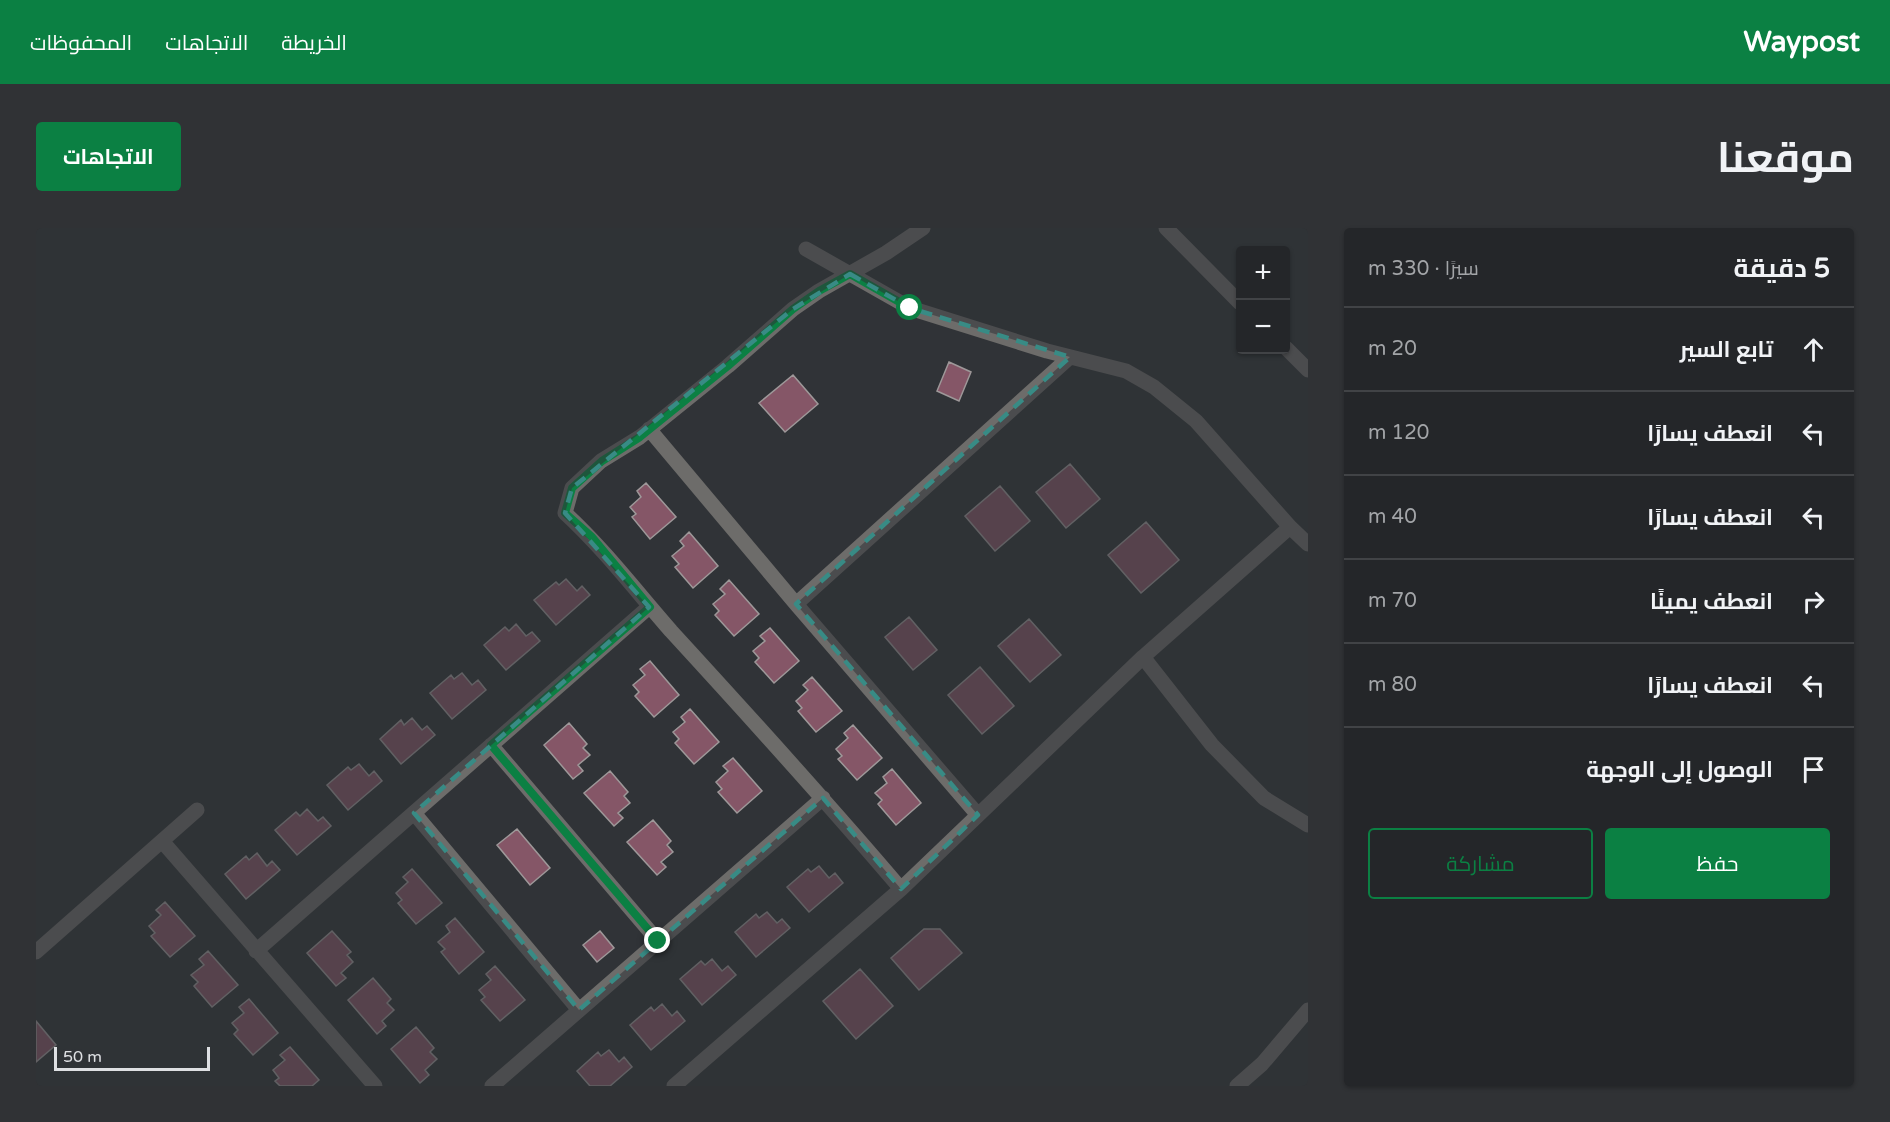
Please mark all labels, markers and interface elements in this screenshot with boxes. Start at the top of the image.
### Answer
text: Waypost [1744,25,1860,59]
text: المحفوظات [30,31,132,56]
text: الاتجاهات [165,31,248,56]
text: الخريطة [281,31,347,56]
button: الاتجاهات [36,122,181,191]
text: موقعنا [1717,133,1854,184]
map controls [1236,246,1290,354]
button: + [1236,246,1290,300]
text: 5 دقيقة [1733,253,1830,284]
text: سيرًا · 330 m [1368,257,1479,281]
route start [896,294,922,320]
button: − [1236,300,1290,354]
icon: ahead [1797,333,1830,366]
text: 20 m [1368,337,1417,361]
text: تابع السير [1680,337,1773,363]
icon: left [1797,417,1830,450]
text: 120 m [1368,421,1429,445]
text: انعطف يسارًا [1647,421,1773,447]
icon: left [1797,501,1830,534]
text: 40 m [1368,505,1417,529]
text: انعطف يسارًا [1647,505,1773,531]
icon: right [1797,585,1830,618]
text: 70 m [1368,589,1417,613]
text: انعطف يمينًا [1650,589,1773,615]
icon: left [1797,669,1830,702]
text: 80 m [1368,673,1417,697]
text: انعطف يسارًا [1647,673,1773,699]
icon: arrive [1797,753,1830,786]
text: الوصول إلى الوجهة [1586,757,1773,783]
button: مشاركة [1368,828,1593,899]
button: حفظ [1605,828,1830,899]
route end [644,927,670,953]
scale bar [54,1044,210,1072]
text: 50 m [63,1047,102,1067]

